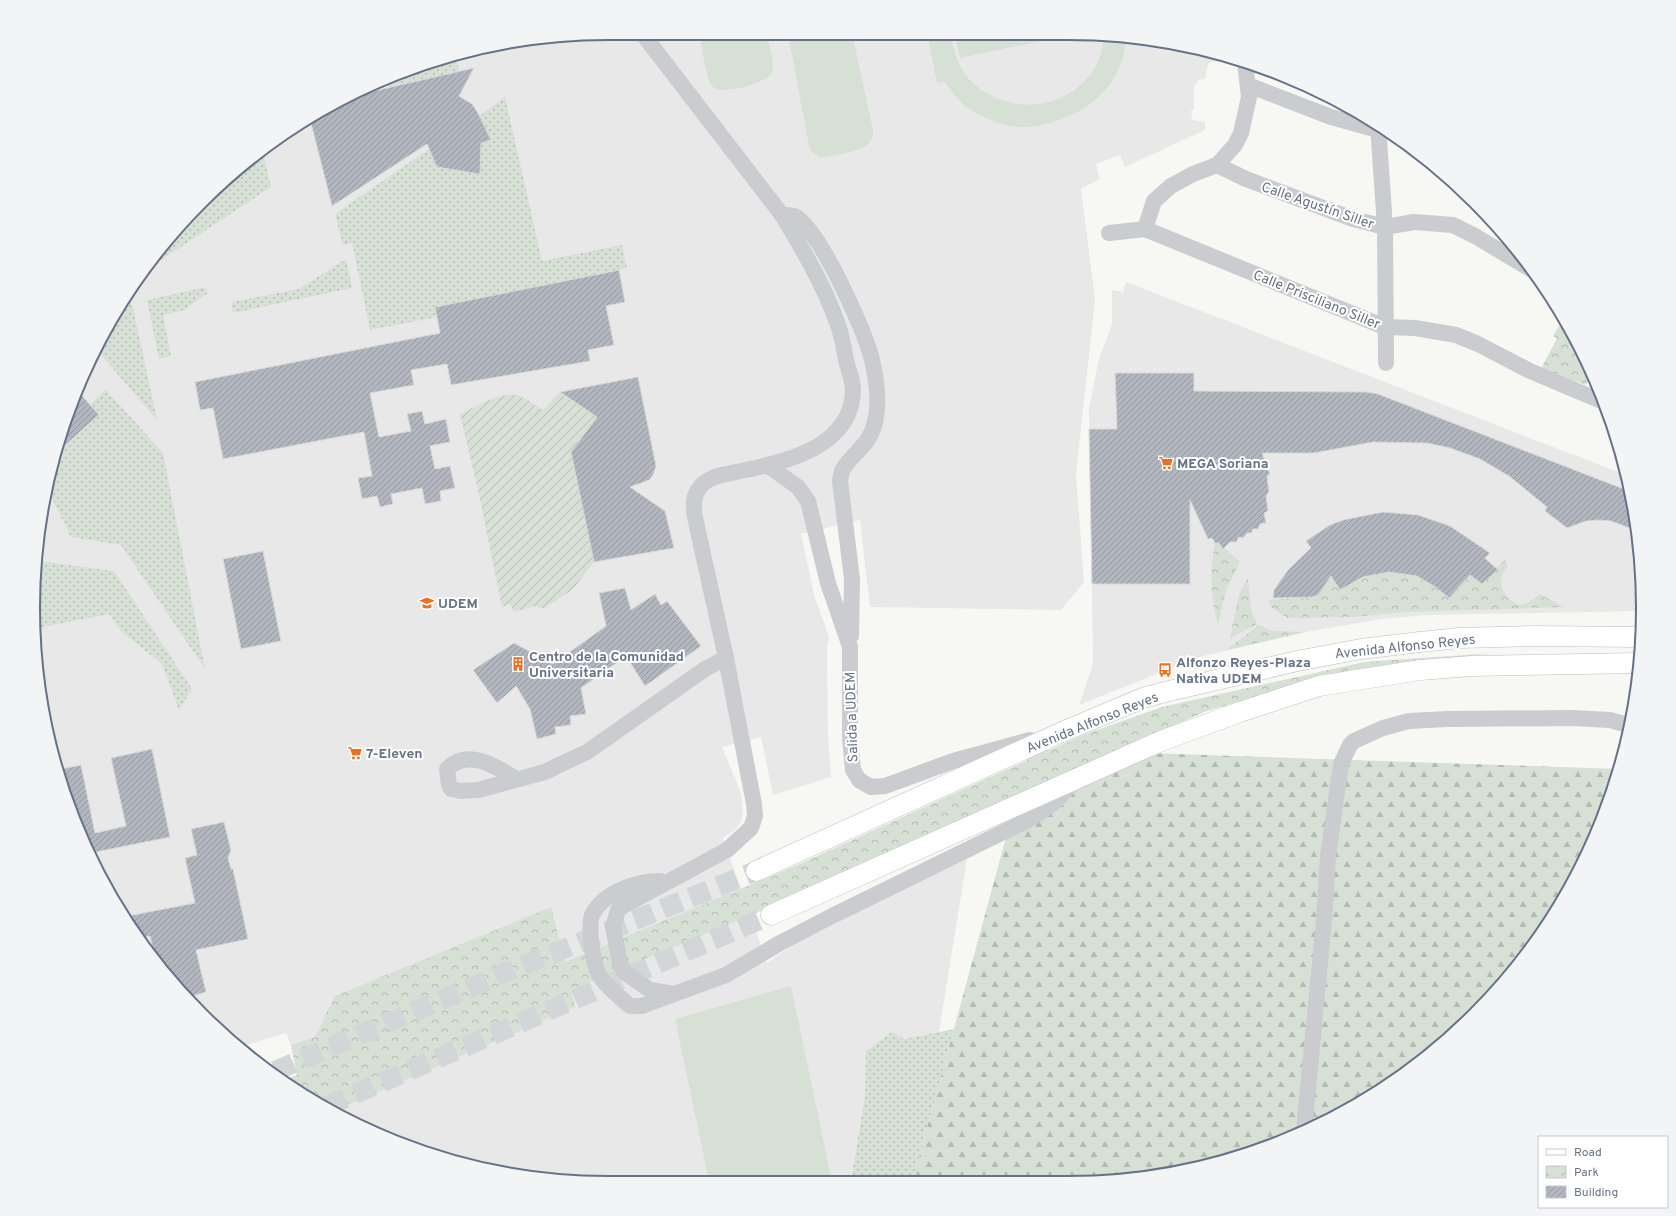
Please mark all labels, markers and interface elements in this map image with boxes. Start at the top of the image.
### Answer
street label: Calle Agustín Siller [1259,179,1377,234]
street label: Calle Prisciliano Siller [1250,267,1383,334]
supermarket icon: MEGA Soriana [1158,455,1174,471]
place label: MEGA Soriana [1177,456,1269,473]
school or university icon: UDEM [419,595,435,611]
place label: UDEM [438,596,478,613]
street label: Avenida Alfonso Reyes [1334,632,1476,663]
place label: Centro de la Comunidad Universitaria [529,649,684,682]
place label: Alfonzo Reyes-Plaza Nativa UDEM [1176,655,1311,688]
building icon: Centro de la Comunidad Universitaria [510,656,526,672]
bus stop icon: Alfonzo Reyes-Plaza Nativa UDEM [1157,662,1173,678]
street label: Salida a UDEM [842,671,863,763]
street label: Avenida Alfonso Reyes [1024,689,1161,758]
supermarket icon: 7-Eleven [347,745,363,761]
place label: 7-Eleven [366,746,423,763]
legend [1538,1136,1668,1208]
text: Road [1574,1145,1602,1161]
text: Park [1574,1165,1599,1181]
text: Building [1574,1185,1618,1201]

